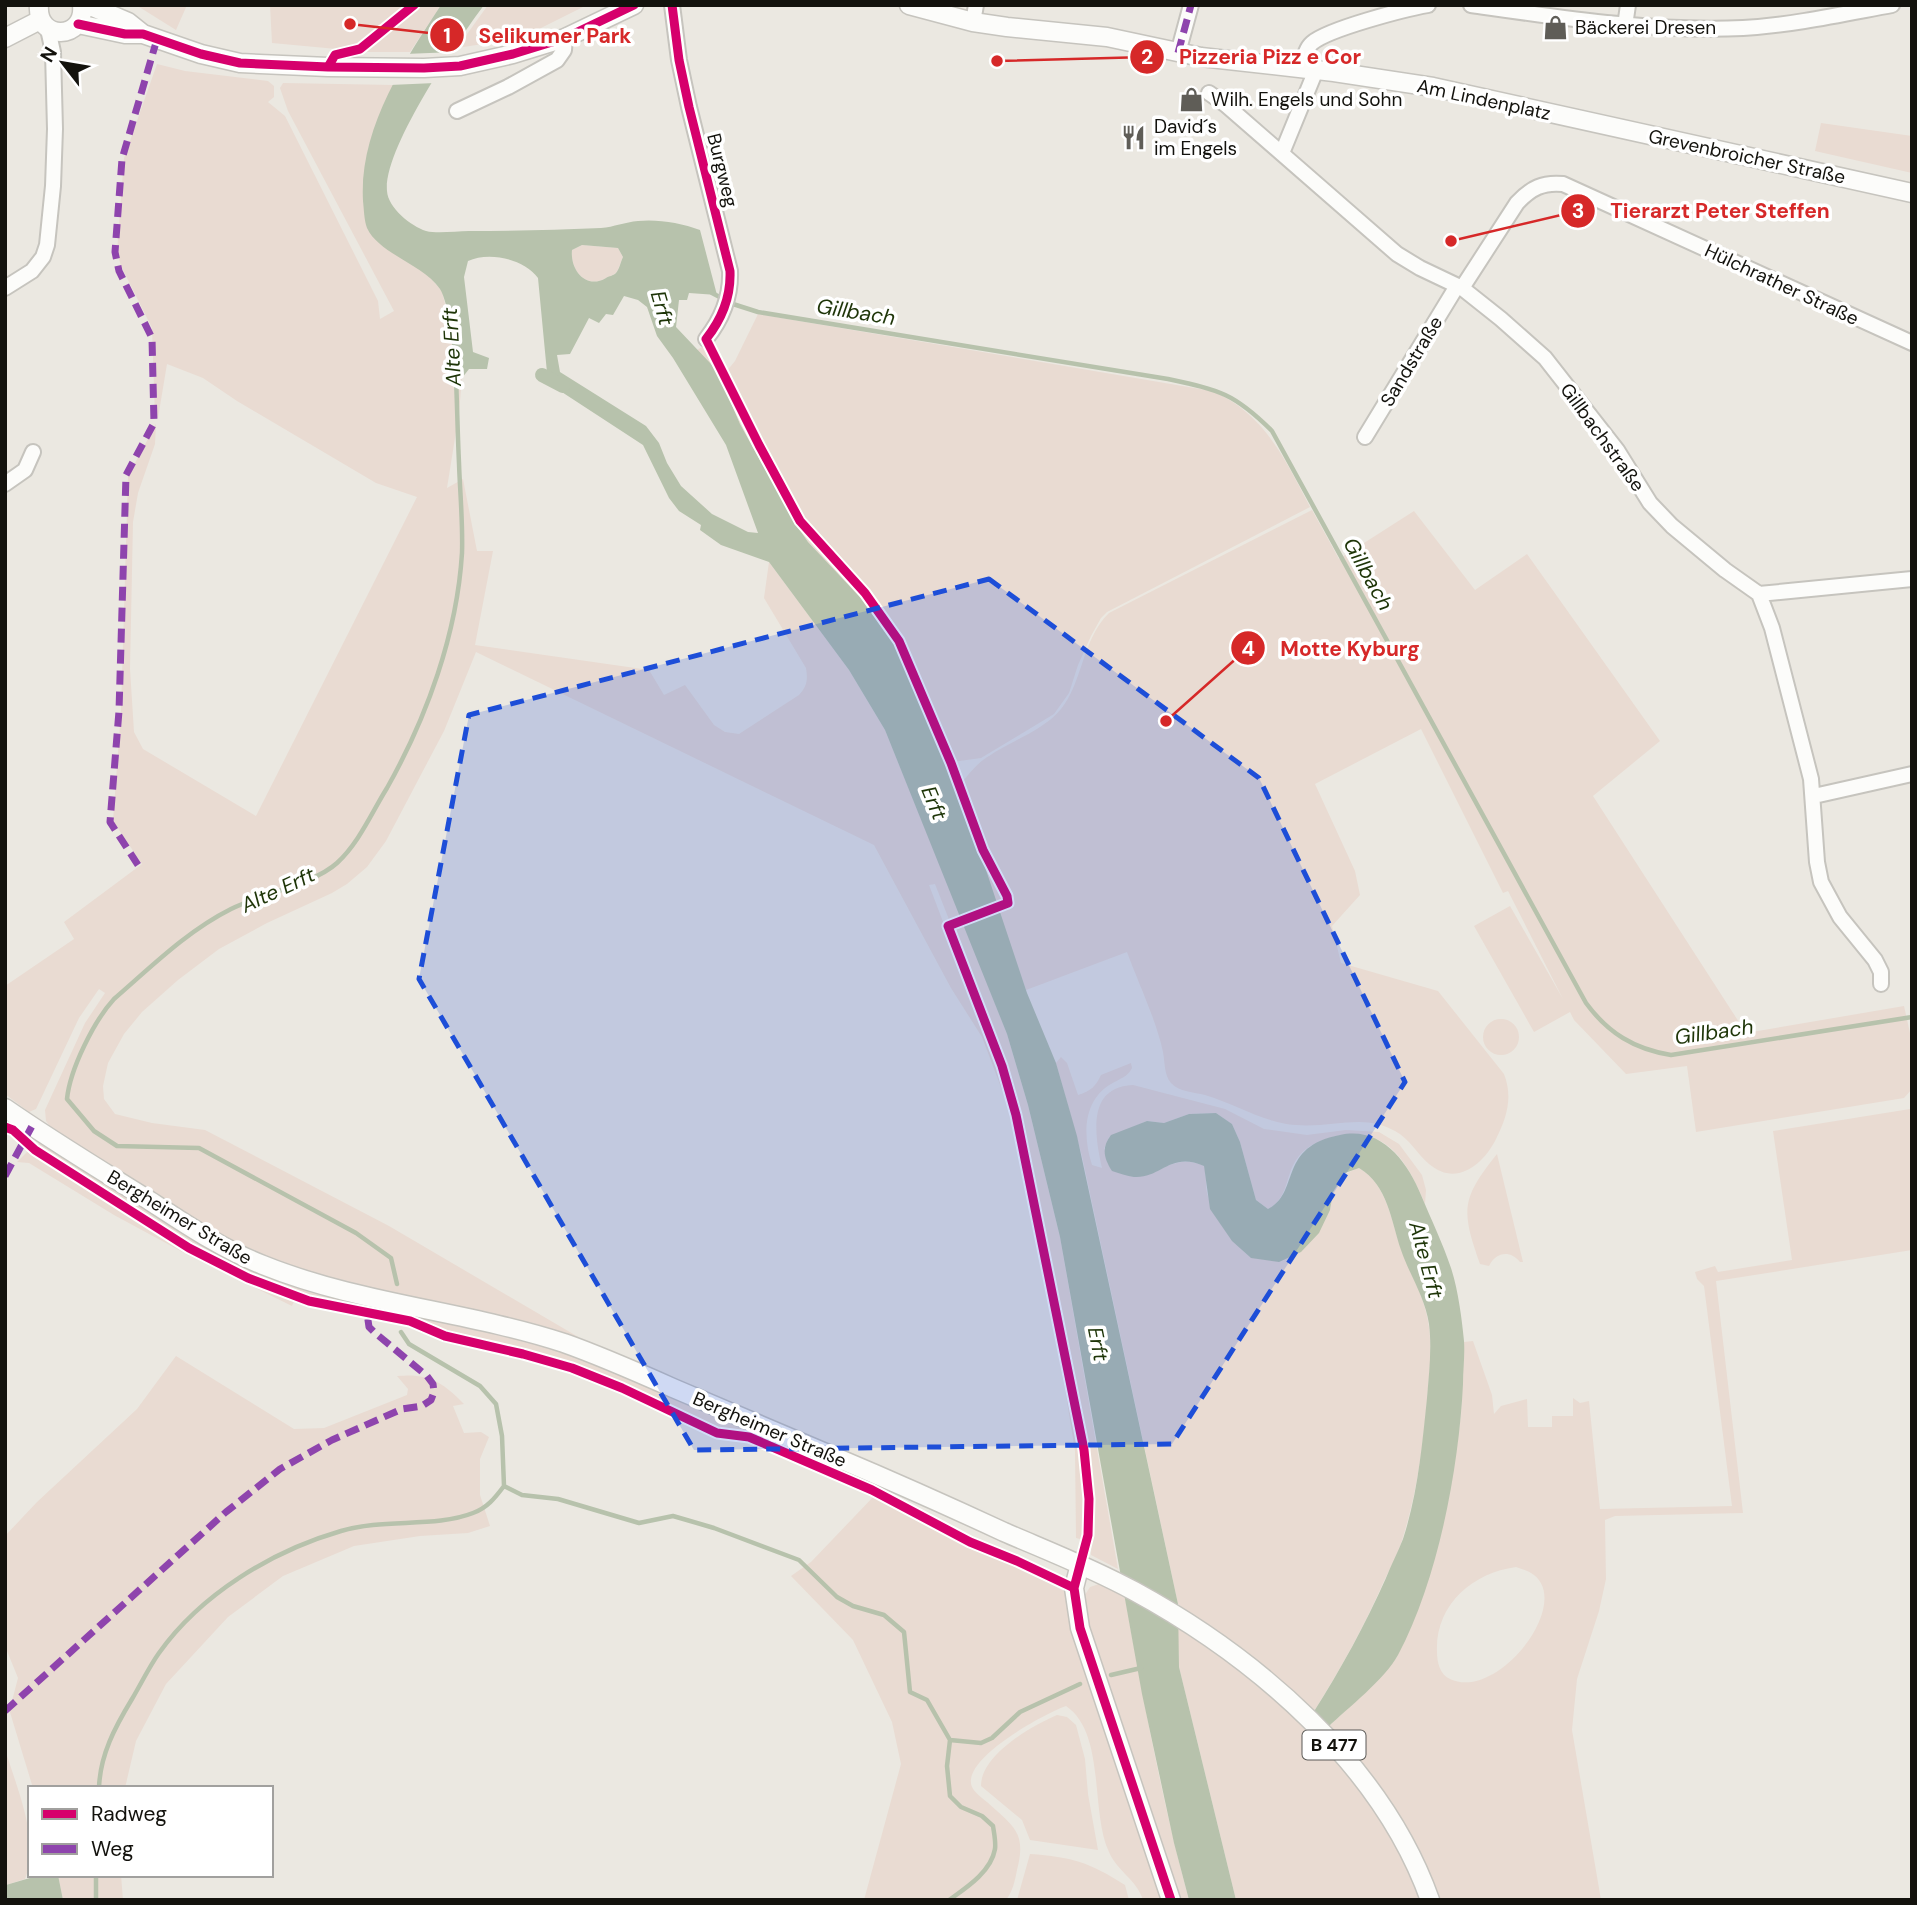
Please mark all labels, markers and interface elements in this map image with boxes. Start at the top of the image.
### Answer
shop icon: Bäckerei Dresen [1541,13,1569,41]
callout: Selikumer Park [430,14,646,56]
place label: Bäckerei Dresen [1575,15,1716,40]
text: 1 [443,22,451,50]
text: Selikumer Park [479,22,631,50]
north arrow [28,28,98,98]
callout: Pizzeria Pizz e Cor [1130,36,1375,78]
text: N [35,42,63,67]
text: 2 [1141,43,1153,71]
text: Pizzeria Pizz e Cor [1179,43,1361,71]
street label: Am Lindenplatz [1415,73,1553,126]
shop icon: Wilh. Engels und Sohn [1177,85,1205,113]
place label: Wilh. Engels und Sohn [1211,87,1402,112]
place label: David´s im Engels [1154,114,1237,161]
restaurant icon: David´s im Engels [1120,123,1148,151]
street label: Grevenbroicher Straße [1646,123,1848,190]
street label: Burgweg [701,131,744,210]
callout: Tierarzt Peter Steffen [1561,190,1843,232]
text: 3 [1572,197,1584,225]
text: Tierarzt Peter Steffen [1610,197,1830,225]
street label: Hülchrather Straße [1701,238,1863,331]
water label: Erft [644,288,680,329]
water label: Gillbach [815,292,897,332]
water label: Alte Erft [436,306,468,388]
street label: Sandstraße [1375,311,1448,411]
street label: Gillbachstraße [1555,378,1650,497]
water label: Gillbach [1337,533,1399,615]
callout: Motte Kyburg [1231,627,1433,669]
text: 4 [1241,635,1255,663]
text: Motte Kyburg [1280,635,1420,663]
water label: Erft [915,782,954,825]
water label: Alte Erft [235,860,320,920]
water label: Gillbach [1673,1013,1755,1051]
street label: Bergheimer Straße [103,1164,257,1271]
water label: Alte Erft [1402,1217,1450,1303]
water label: Erft [1081,1324,1115,1364]
street label: Bergheimer Straße [689,1386,850,1473]
road number: B 477 [1302,1730,1366,1760]
legend [28,1786,273,1877]
text: Radweg [91,1800,167,1828]
text: Weg [91,1835,134,1863]

